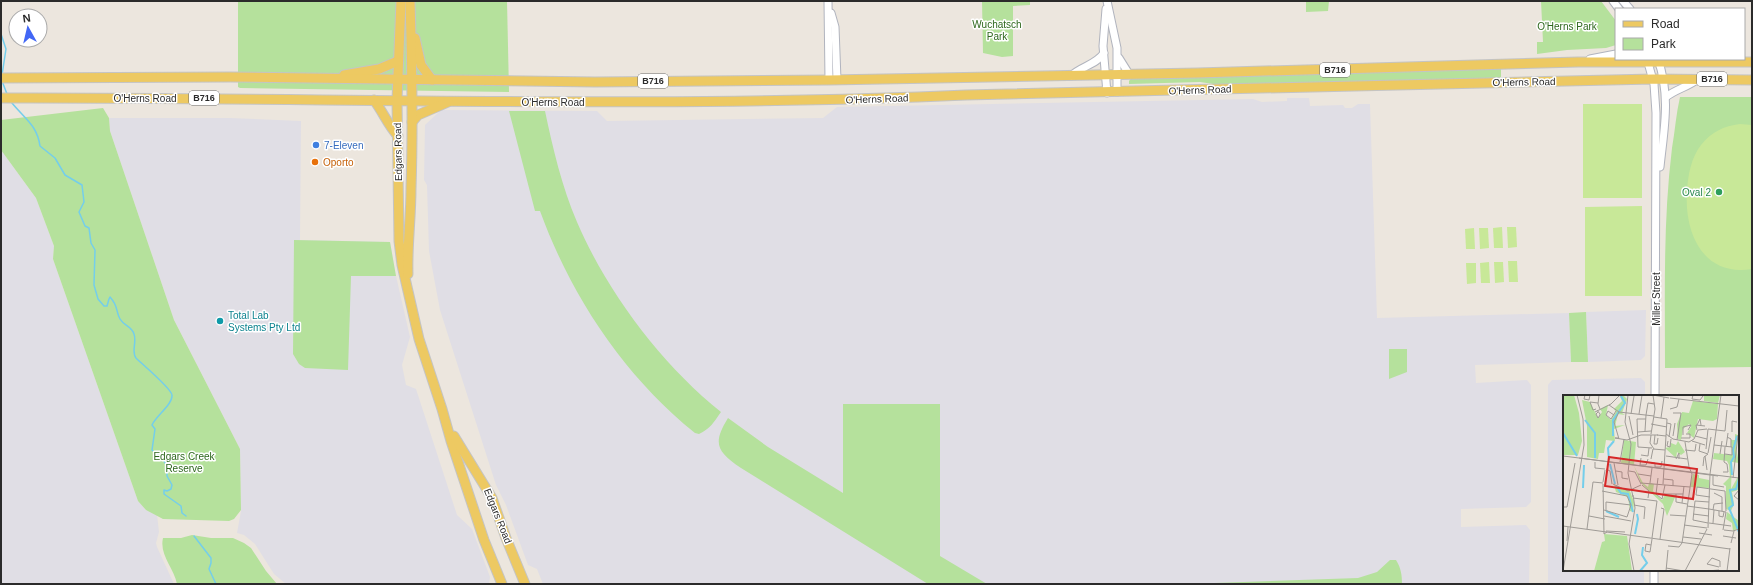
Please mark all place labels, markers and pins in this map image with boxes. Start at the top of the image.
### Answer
marker: 7-Eleven [311,140,321,150]
place label: 7-Eleven [324,140,363,151]
marker: Oporto [310,157,320,167]
place label: Oporto [323,157,354,168]
place label: Oval 2 [1682,187,1711,198]
marker: Oval 2 [1714,187,1724,197]
place label: Total Lab Systems Pty Ltd [228,310,300,333]
marker: Total Lab Systems Pty Ltd [215,316,225,326]

